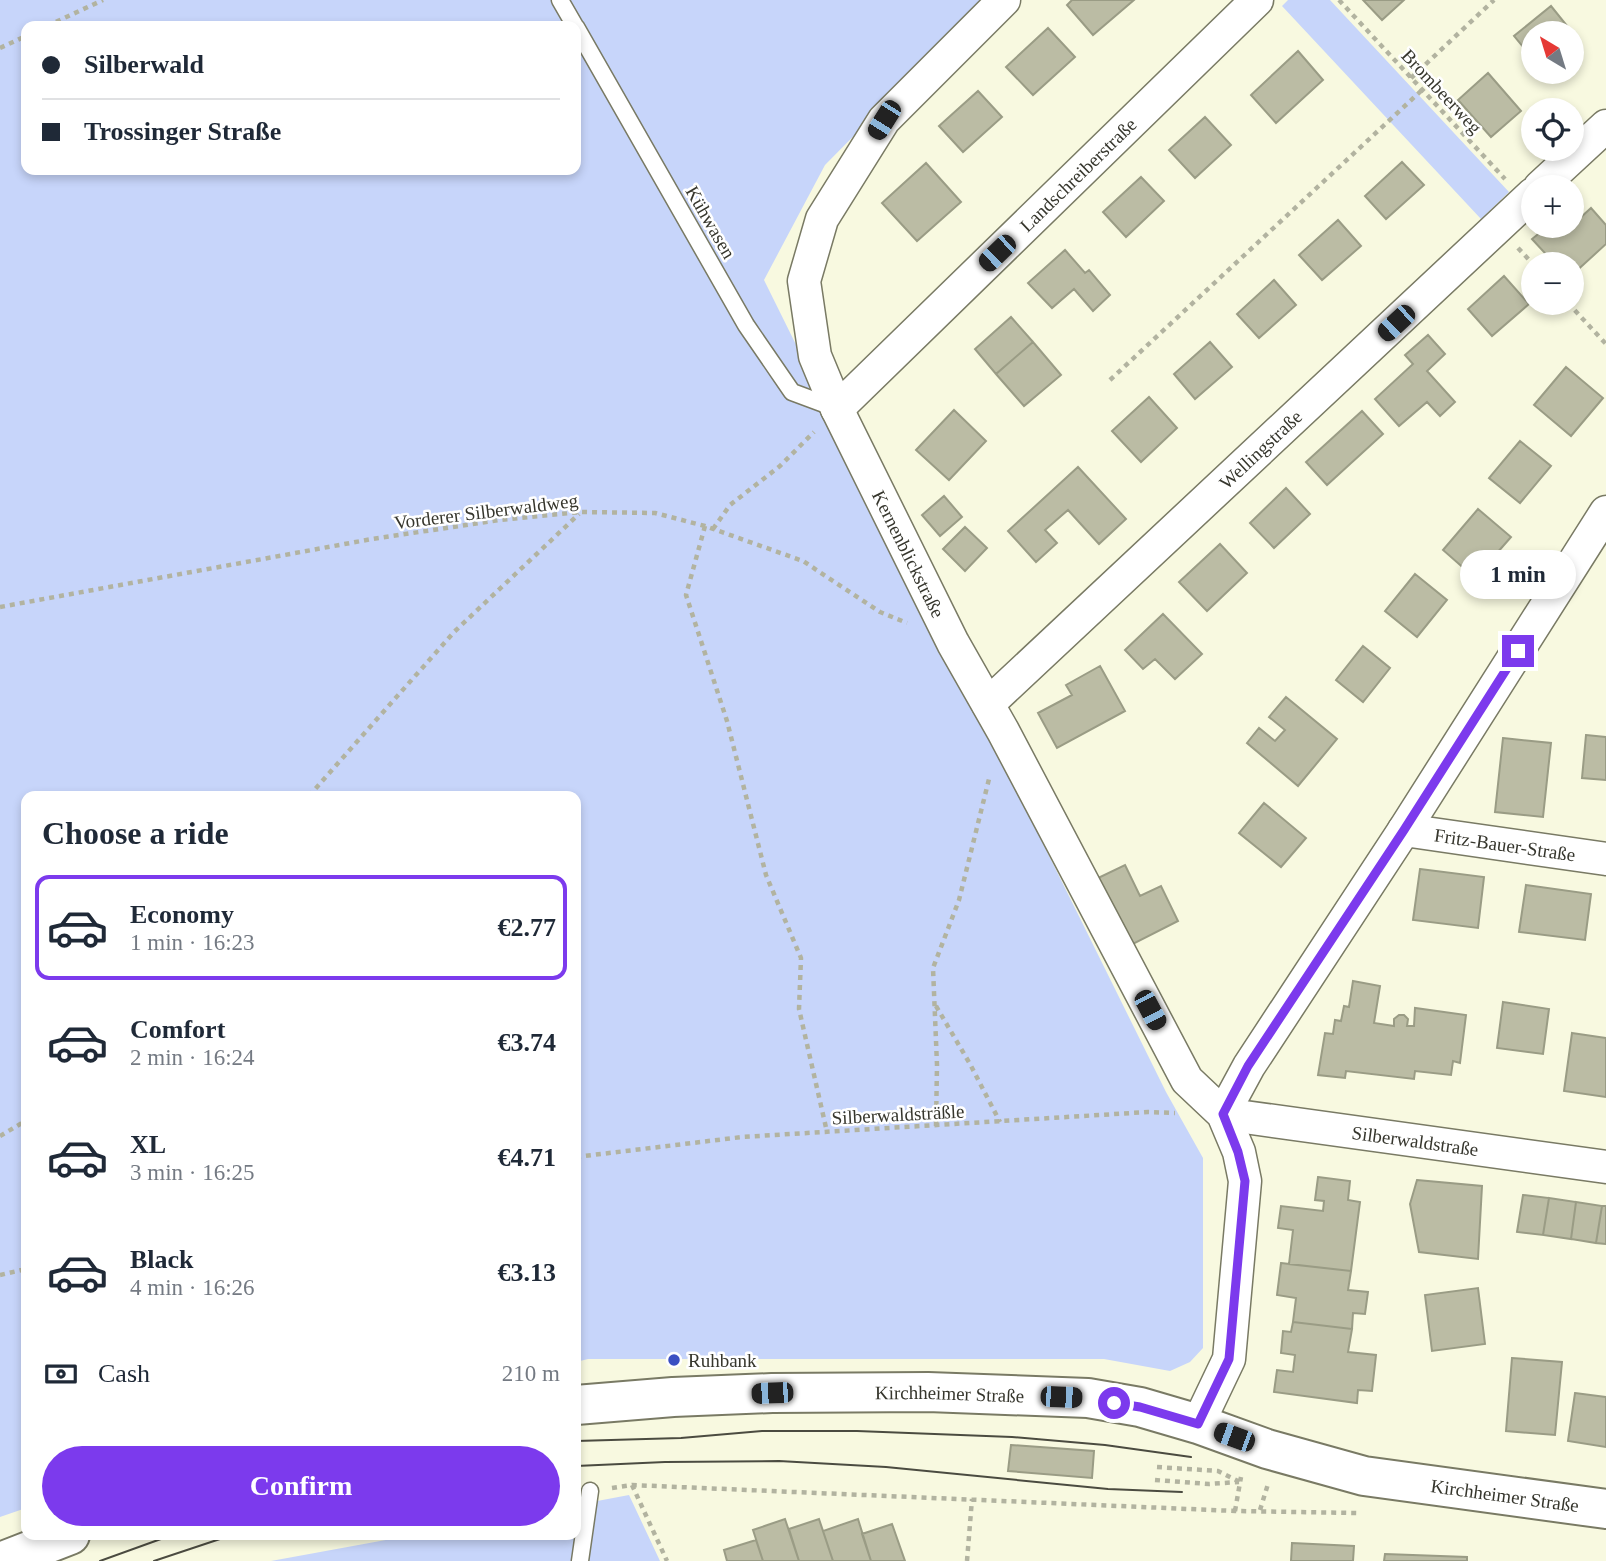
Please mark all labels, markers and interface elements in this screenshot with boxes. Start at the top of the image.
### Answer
north arrow [1521,21,1584,84]
map controls [1521,21,1584,315]
street label: Brombeerweg [1397,45,1486,138]
text: Silberwald [84,50,204,79]
car [864,97,905,143]
button: locate [1521,98,1584,161]
street label: Landschreiberstraße [1016,114,1141,236]
text: Trossinger Straße [84,117,281,146]
button: + [1521,175,1584,238]
street label: Kühwasen [681,182,740,263]
car [975,231,1020,275]
button: − [1521,252,1584,315]
car [1374,301,1419,345]
street label: Wellingstraße [1215,406,1306,493]
street label: Kernenblickstraße [868,487,949,621]
street label: Vorderer Silberwaldweg [393,490,580,533]
callout: 1 min [1460,550,1576,598]
text: 1 min [1490,562,1546,587]
route end [1502,635,1534,667]
text: Choose a ride [42,815,229,851]
street label: Fritz-Bauer-Straße [1433,824,1577,865]
icon: car [46,896,109,959]
text: Economy [130,900,234,929]
text: €2.77 [498,913,556,942]
text: 1 min · 16:23 [130,930,255,955]
car [1131,987,1170,1033]
icon: car [46,1011,109,1074]
text: Comfort [130,1015,225,1044]
text: €3.74 [498,1028,556,1057]
text: 2 min · 16:24 [130,1045,255,1070]
street label: Silberwaldsträßle [831,1101,965,1128]
street label: Silberwaldstraße [1350,1122,1480,1160]
icon: car [46,1126,109,1189]
text: XL [130,1130,166,1159]
text: €4.71 [498,1143,556,1172]
text: 3 min · 16:25 [130,1160,255,1185]
icon: car [46,1241,109,1304]
text: Black [130,1245,194,1274]
text: €3.13 [498,1258,556,1287]
text: 4 min · 16:26 [130,1275,255,1300]
place label: Ruhbank [688,1350,757,1371]
marker: Ruhbank [666,1352,682,1368]
icon: cash [42,1355,80,1393]
text: Cash [98,1359,150,1388]
text: 210 m [502,1361,560,1386]
car [751,1382,794,1404]
street label: Kirchheimer Straße [875,1382,1025,1407]
car [1040,1386,1083,1408]
route start [1098,1387,1130,1419]
car [1211,1420,1258,1454]
button: Confirm [42,1446,560,1526]
street label: Kirchheimer Straße [1429,1475,1580,1516]

